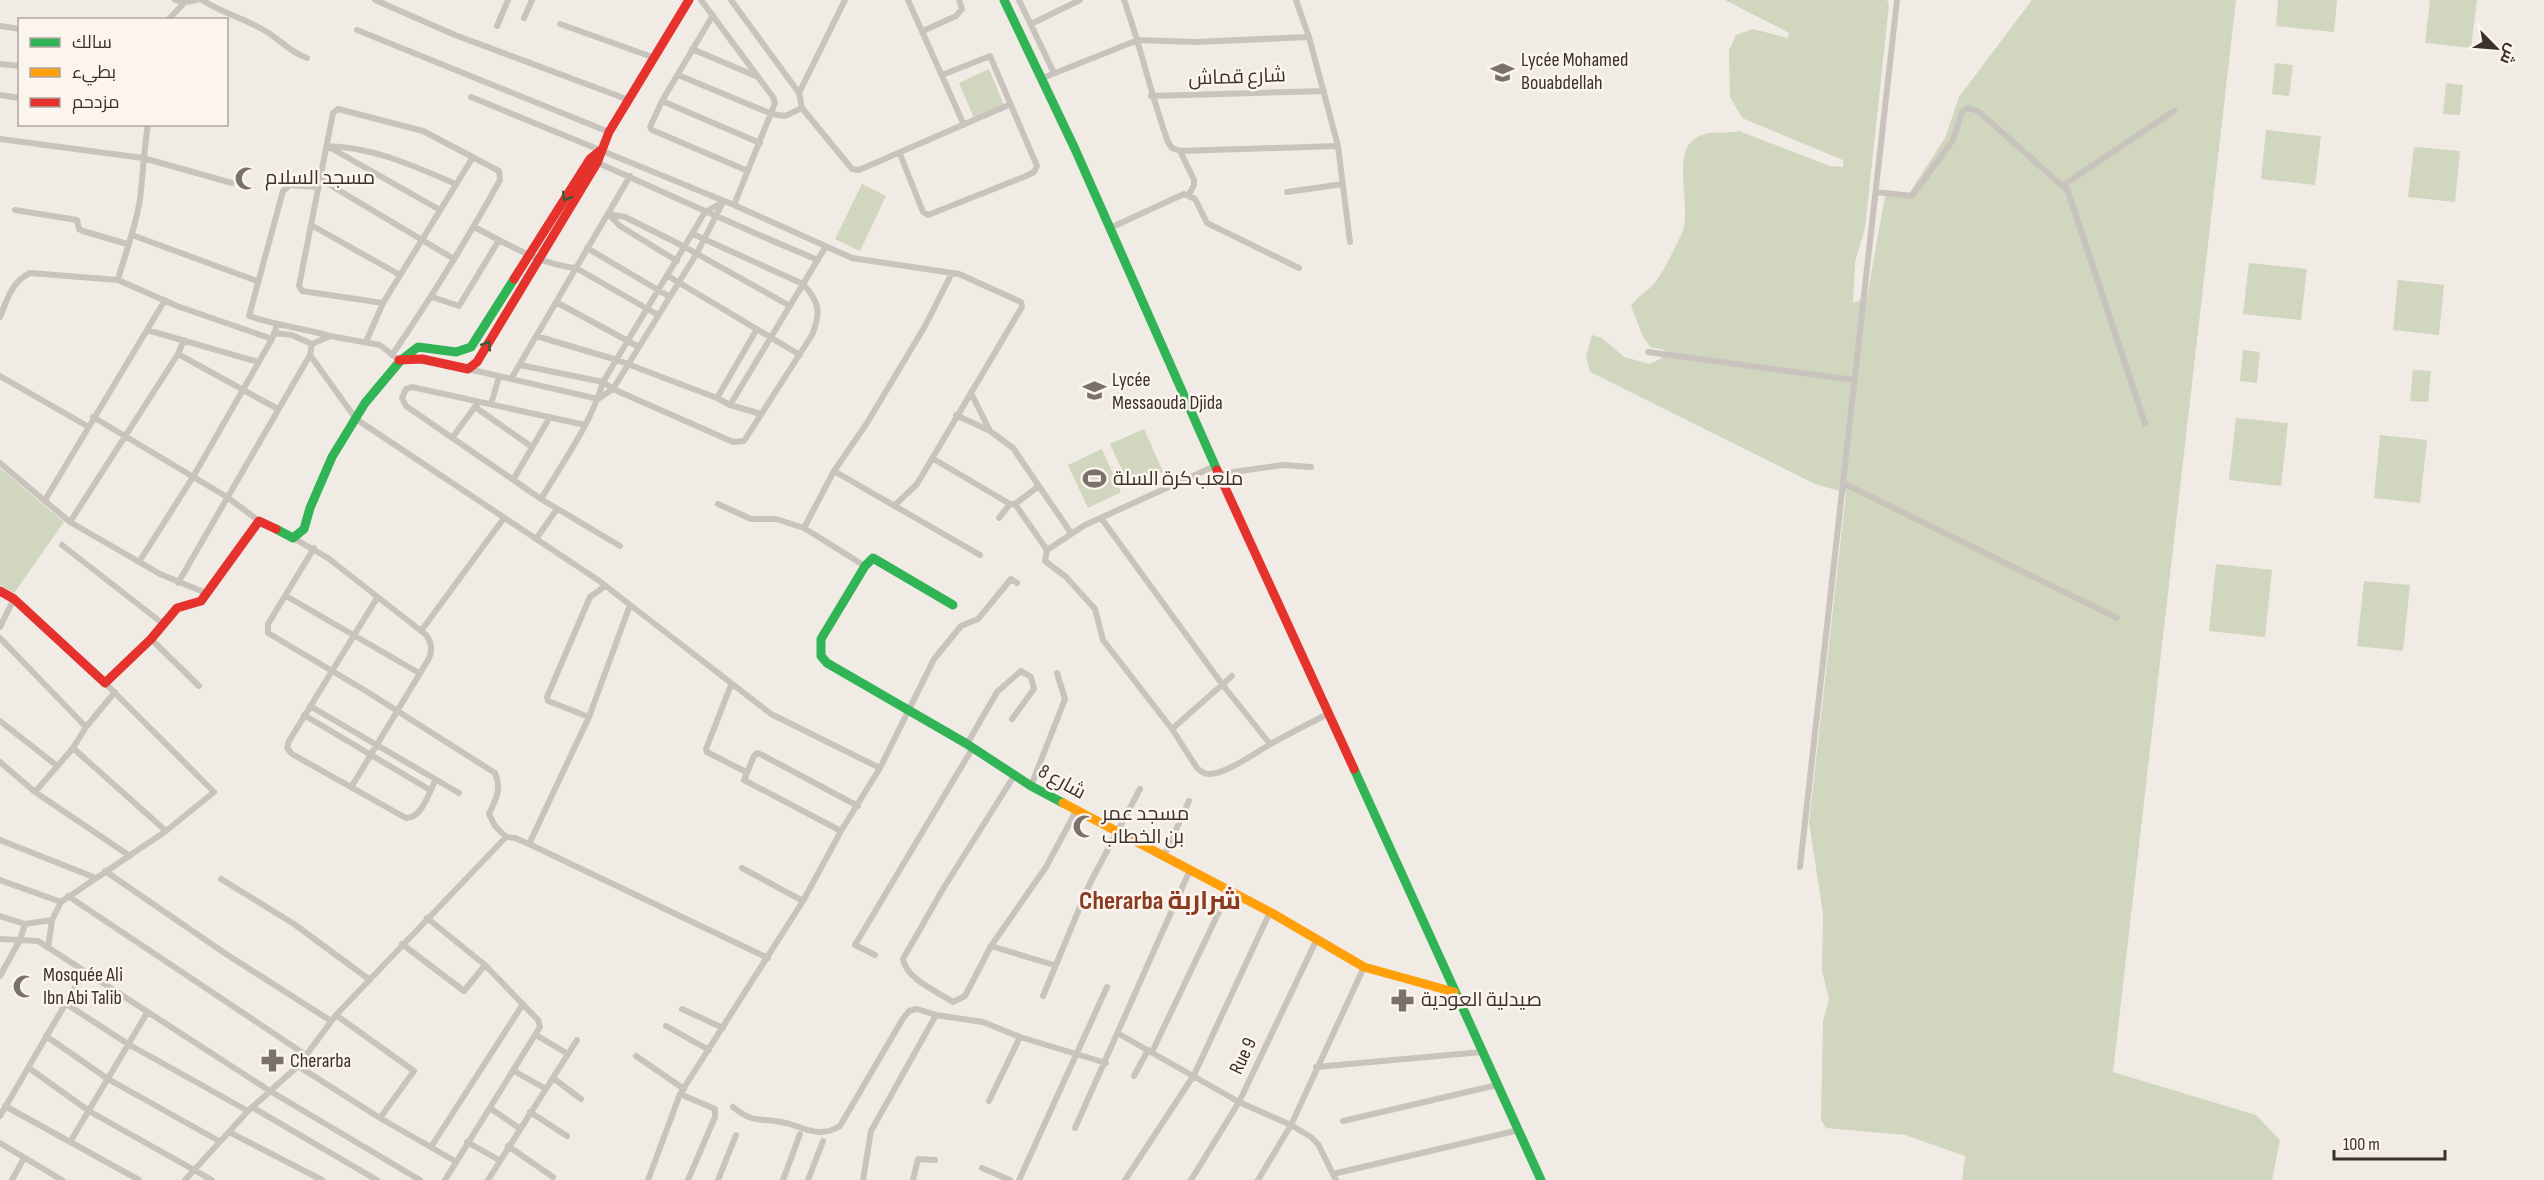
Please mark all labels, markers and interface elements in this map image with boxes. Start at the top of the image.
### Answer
legend [18,18,228,126]
north arrow [2466,18,2526,78]
text: سالك [72,32,112,53]
text: ش [2495,40,2521,67]
place label: Lycée Mohamed Bouabdellah [1521,48,1628,95]
school or university icon: Lycée Mohamed Bouabdellah [1490,59,1516,85]
text: بطيء [72,62,116,86]
street label: شارع قماش [1188,63,1286,92]
text: مزدحم [72,92,120,114]
mosque icon: مسجد السلام [234,165,260,191]
place label: مسجد السلام [265,166,375,191]
one-way arrow [562,190,573,201]
one-way arrow [479,341,491,351]
place label: Lycée Messaouda Djida [1112,368,1223,415]
school or university icon: Lycée Messaouda Djida [1081,378,1107,404]
sports icon: ملعب كرة السلة [1082,466,1108,492]
place label: ملعب كرة السلة [1113,467,1243,491]
street label: شارع 8 [1034,759,1090,806]
place label: مسجد عمر بن الخطاب [1101,802,1189,849]
mosque icon: مسجد عمر بن الخطاب [1071,813,1097,839]
district label: Cherarba شراربة [1079,886,1241,917]
place label: Mosquée Ali Ibn Abi Talib [43,963,123,1010]
mosque icon: Mosquée Ali Ibn Abi Talib [12,973,38,999]
pharmacy icon: صيدلية العودية [1390,987,1416,1013]
place label: صيدلية العودية [1421,988,1542,1012]
street label: Rue 9 [1224,1034,1262,1078]
pharmacy icon: Cherarba [259,1048,285,1074]
place label: Cherarba [290,1049,351,1073]
scale bar [2334,1123,2445,1161]
text: 100 m [2343,1134,2380,1155]

